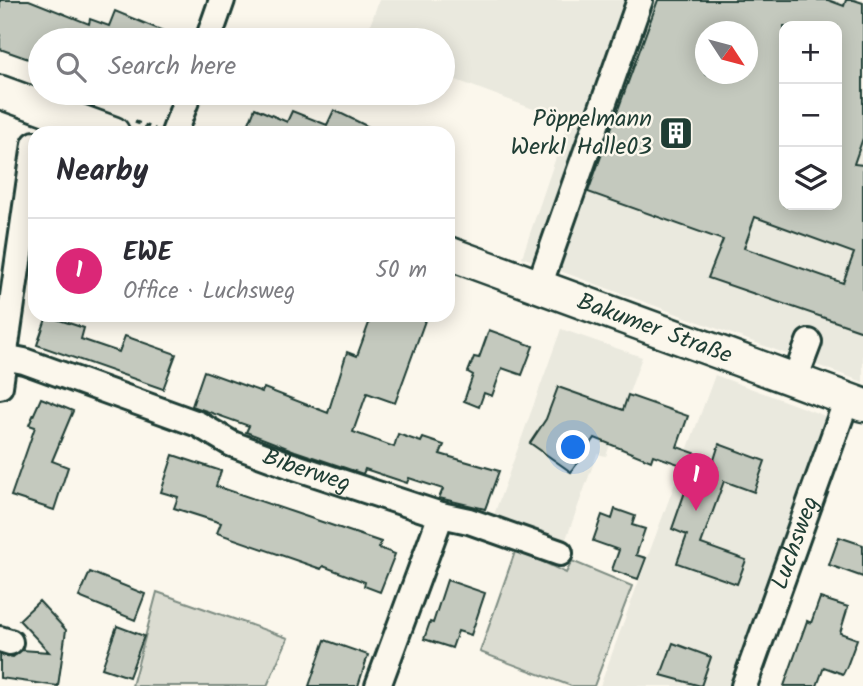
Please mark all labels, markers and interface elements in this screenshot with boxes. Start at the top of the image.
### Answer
north arrow [695,21,758,84]
map controls [779,21,842,210]
button: + [779,21,842,84]
search box [28,28,455,105]
text: Search here [108,46,236,88]
icon: search [52,48,90,86]
button: − [779,84,842,147]
place label: Pöppelmann Werk1 Halle03 [510,100,652,167]
building icon: Pöppelmann Werk1 Halle03 [657,114,695,152]
button: layers [779,147,842,210]
text: Nearby [56,148,148,196]
text: EWE [123,232,172,274]
text: 1 [76,253,82,289]
text: 50 m [376,253,427,289]
text: Office · Luchsweg [123,274,295,310]
street label: Bakumer Straße [571,282,738,375]
your location [556,430,590,464]
street label: Biberweg [257,437,356,503]
pin: 1 [673,453,719,511]
street label: Luchsweg [761,491,830,595]

